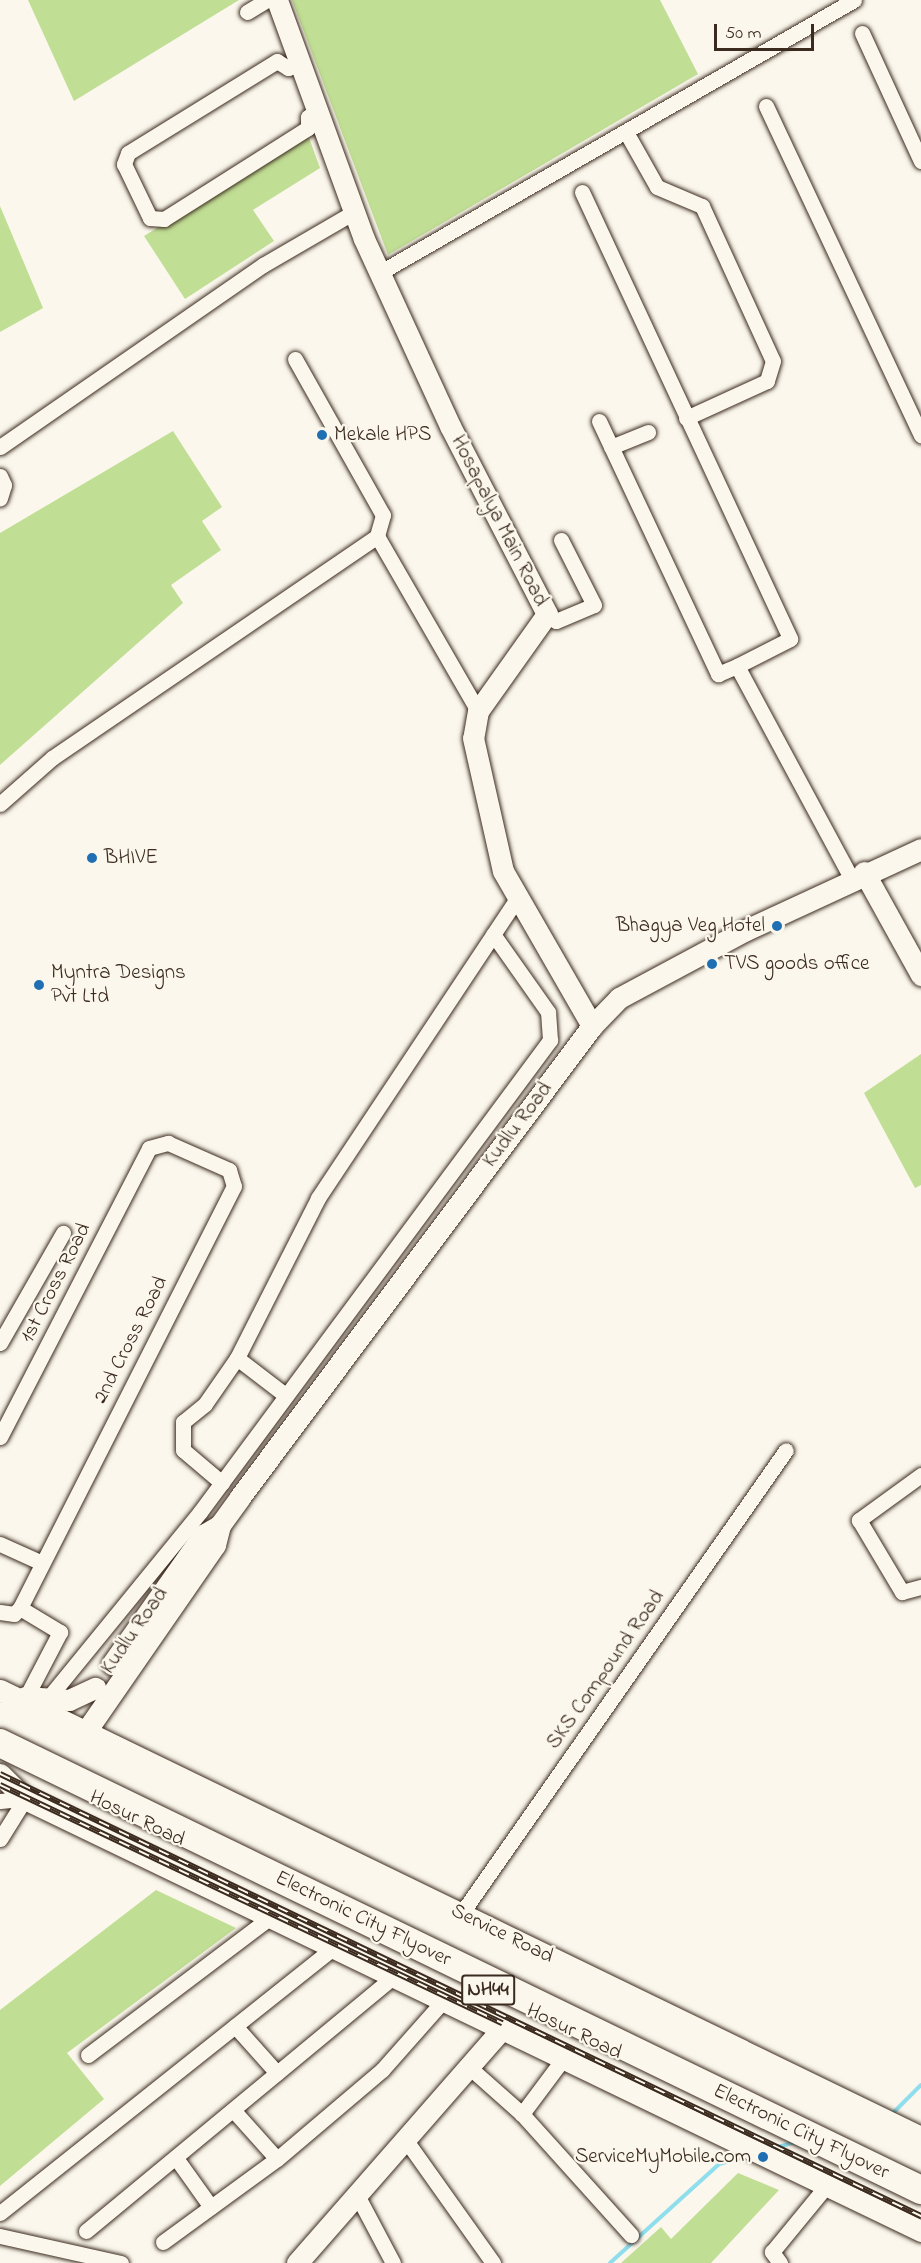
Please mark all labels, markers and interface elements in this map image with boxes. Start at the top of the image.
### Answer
scale bar [717,12,818,50]
text: 50 m [725,21,762,47]
place label: Mekale HPS [334,422,431,448]
marker: Mekale HPS [315,428,329,442]
street label: Hosapalya Main Road [445,431,553,611]
place label: BHIVE [104,845,158,871]
marker: BHIVE [85,851,99,865]
place label: Bhagya Veg Hotel [616,913,765,939]
marker: Bhagya Veg Hotel [770,919,784,933]
place label: TVS goods office [724,951,869,977]
marker: TVS goods office [705,957,719,971]
place label: Myntra Designs Pvt Ltd [51,960,186,1010]
marker: Myntra Designs Pvt Ltd [32,978,46,992]
street label: Kudlu Road [478,1077,558,1173]
street label: 1st Cross Road [15,1219,97,1347]
street label: 2nd Cross Road [88,1272,174,1408]
street label: Kudlu Road [96,1583,174,1679]
street label: SKS Compound Road [542,1586,670,1754]
street label: Hosur Road [85,1785,189,1853]
street label: Electronic City Flyover [271,1865,455,1973]
street label: Service Road [447,1898,557,1970]
road number: NH44 [461,1973,515,2007]
street label: Hosur Road [522,1998,626,2066]
street label: Electronic City Flyover [709,2078,893,2186]
place label: ServiceMyMobile.com [575,2144,751,2170]
marker: ServiceMyMobile.com [756,2150,770,2164]

